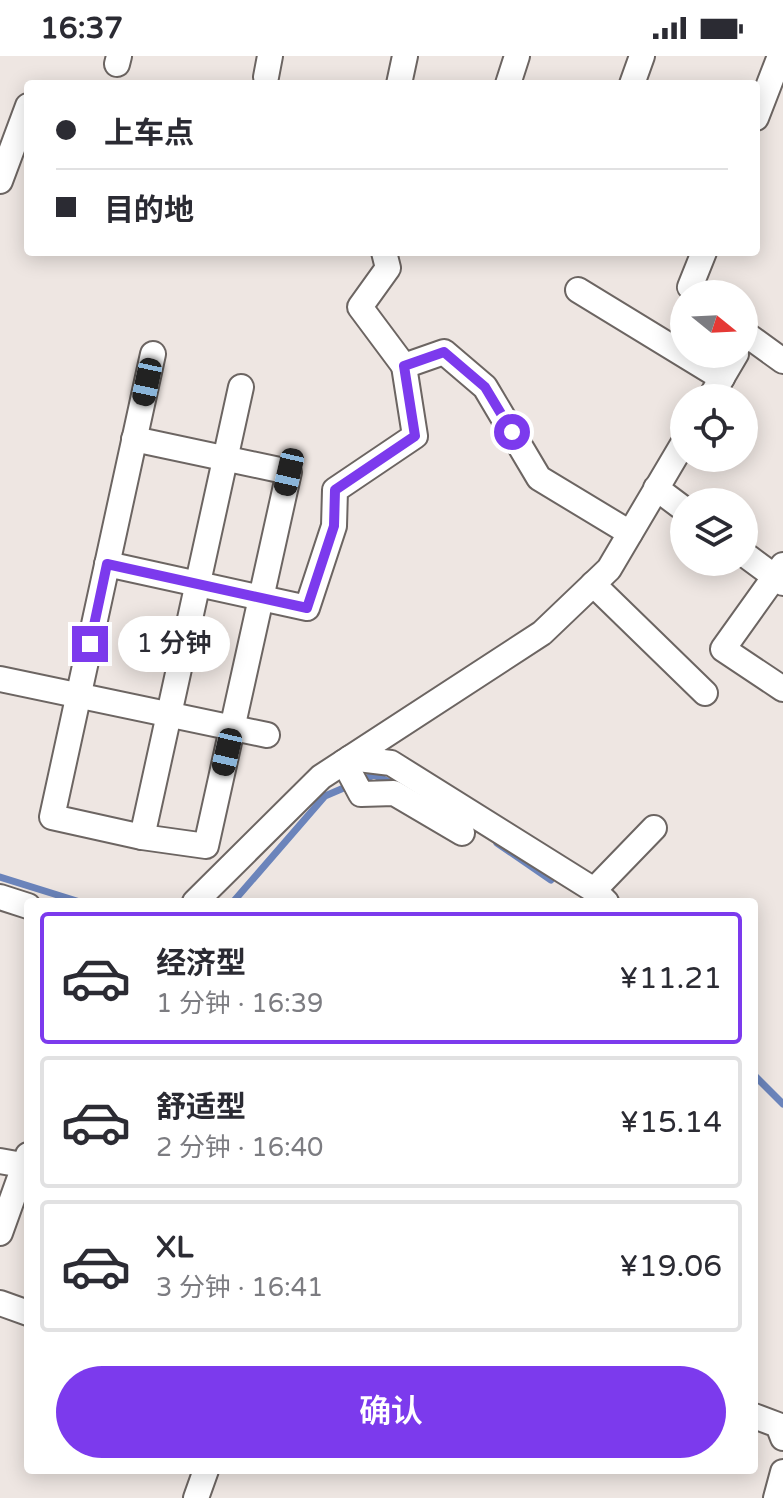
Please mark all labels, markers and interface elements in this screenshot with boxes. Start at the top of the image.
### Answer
text: 16:37 [40,10,123,47]
text: 上车点 [104,115,194,152]
text: 目的地 [104,192,194,229]
north arrow [670,280,758,368]
map controls [670,280,758,576]
car [130,356,164,408]
button: locate [670,384,758,472]
route start [494,414,530,450]
car [272,446,306,498]
button: layers [670,488,758,576]
callout: 1 分钟 [118,616,230,672]
route end [72,626,108,662]
text: 1 分钟 [136,628,212,659]
car [210,726,244,778]
icon: car [60,942,132,1014]
text: 经济型 [156,945,246,982]
text: ¥11.21 [619,960,722,997]
text: 1 分钟 · 16:39 [156,988,323,1019]
icon: car [60,1086,132,1158]
text: 舒适型 [156,1089,246,1126]
text: ¥15.14 [619,1104,722,1141]
text: 2 分钟 · 16:40 [156,1132,323,1163]
text: XL [156,1229,193,1266]
icon: car [60,1230,132,1302]
text: ¥19.06 [619,1248,722,1285]
text: 3 分钟 · 16:41 [156,1272,323,1303]
button: 确认 [56,1366,726,1458]

